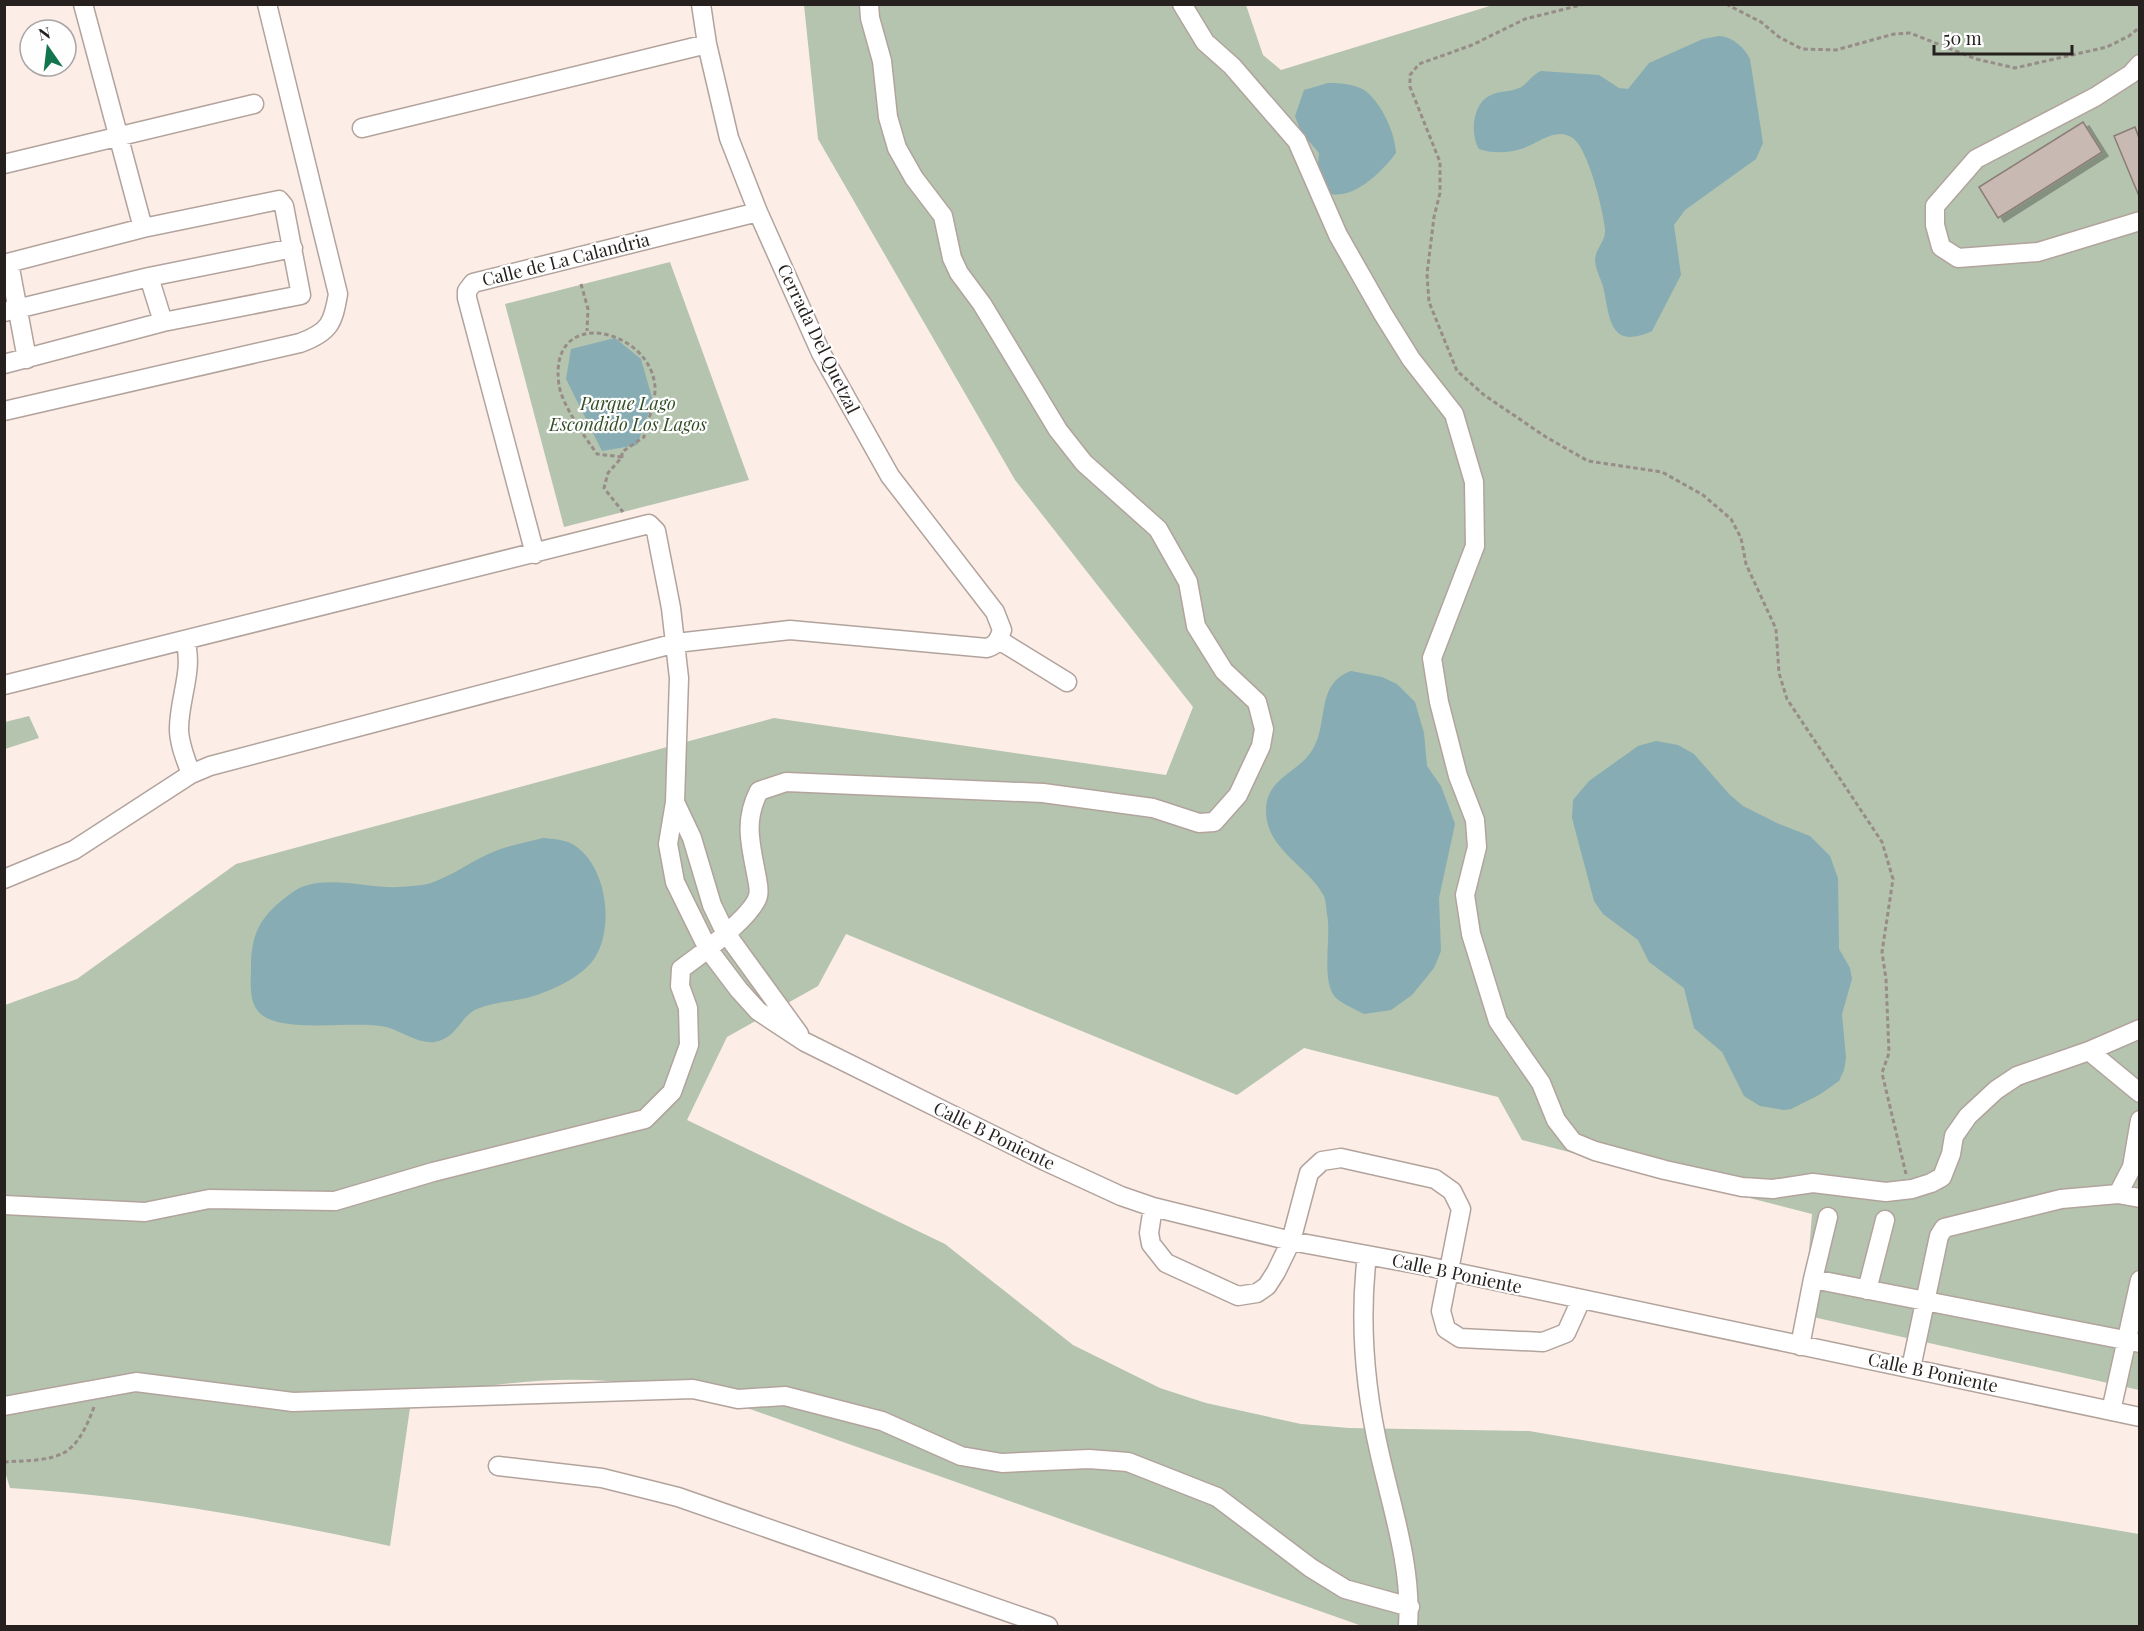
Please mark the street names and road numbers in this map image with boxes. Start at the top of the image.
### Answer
street label: Calle de La Calandria [479,227,652,291]
street label: Cerrada Del Quetzal [772,260,866,417]
street label: Calle B Poniente [930,1095,1059,1175]
street label: Calle B Poniente [1390,1248,1524,1299]
street label: Calle B Poniente [1866,1347,2000,1398]

